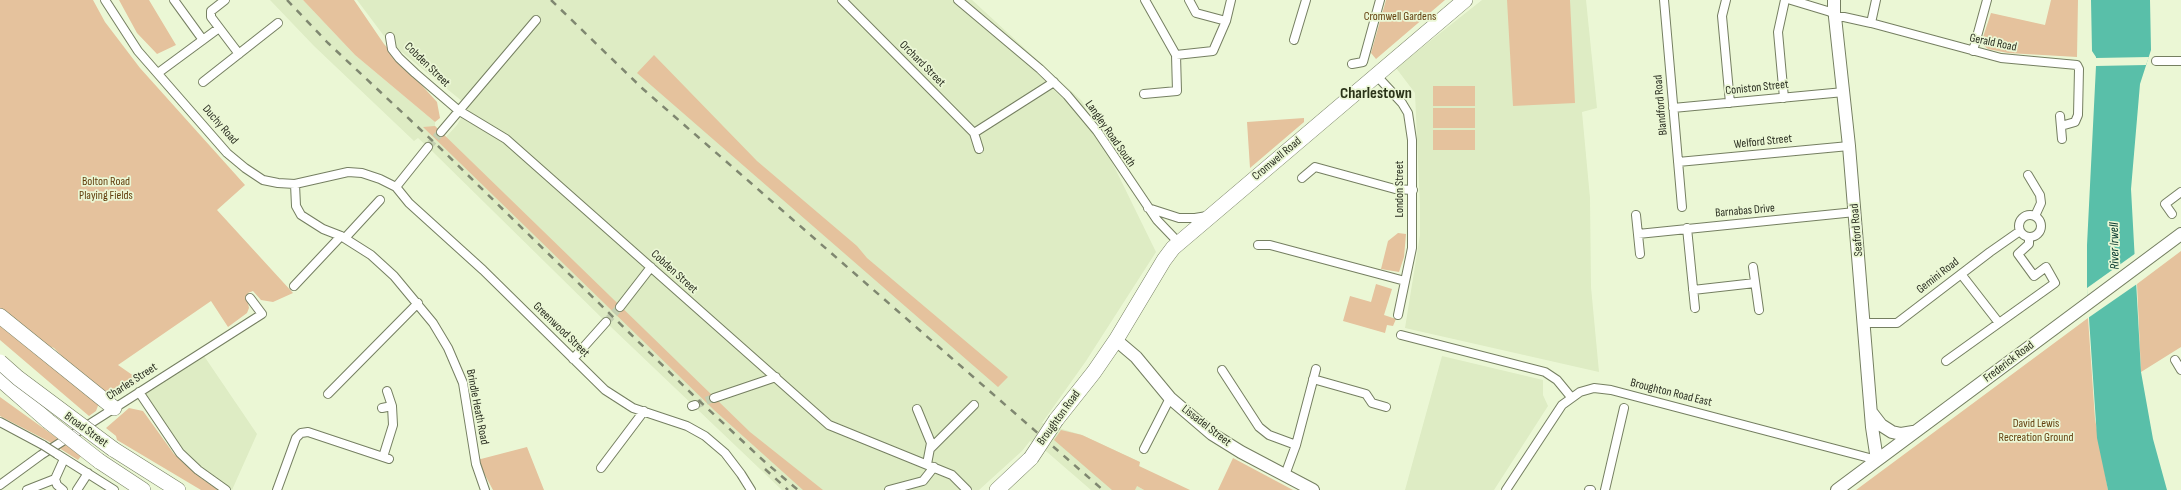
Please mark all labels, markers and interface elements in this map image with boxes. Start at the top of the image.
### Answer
park label: Cromwell Gardens [1364,10,1436,24]
street label: Gerald Road [1968,31,2018,55]
street label: Orchard Street [896,38,948,90]
street label: Cobden Street [401,40,453,90]
street label: Blandford Road [1651,74,1671,136]
street label: Coniston Street [1725,78,1789,98]
district label: Charlestown [1340,84,1412,104]
street label: Langley Road South [1082,98,1138,170]
street label: Duchy Road [199,102,241,148]
street label: Welford Street [1733,132,1793,152]
street label: Cromwell Road [1250,134,1304,184]
street label: London Street [1393,161,1407,217]
park label: Bolton Road Playing Fields [79,175,133,203]
street label: Barnabas Drive [1715,201,1775,221]
street label: Seaford Road [1848,203,1866,257]
water label: River Irwell [2107,222,2123,270]
street label: Cobden Street [648,247,700,297]
street label: Gemini Road [1914,255,1962,297]
street label: Greenwood Street [530,299,592,361]
street label: Frederick Road [1981,338,2037,386]
street label: Charles Street [104,360,160,404]
street label: Brindle Heath Road [463,368,491,446]
street label: Broughton Road East [1629,376,1713,410]
street label: Broughton Road [1034,388,1084,448]
street label: Lissadel Street [1178,402,1234,450]
street label: Broad Street [61,409,111,451]
park label: David Lewis Recreation Ground [1999,417,2073,445]

